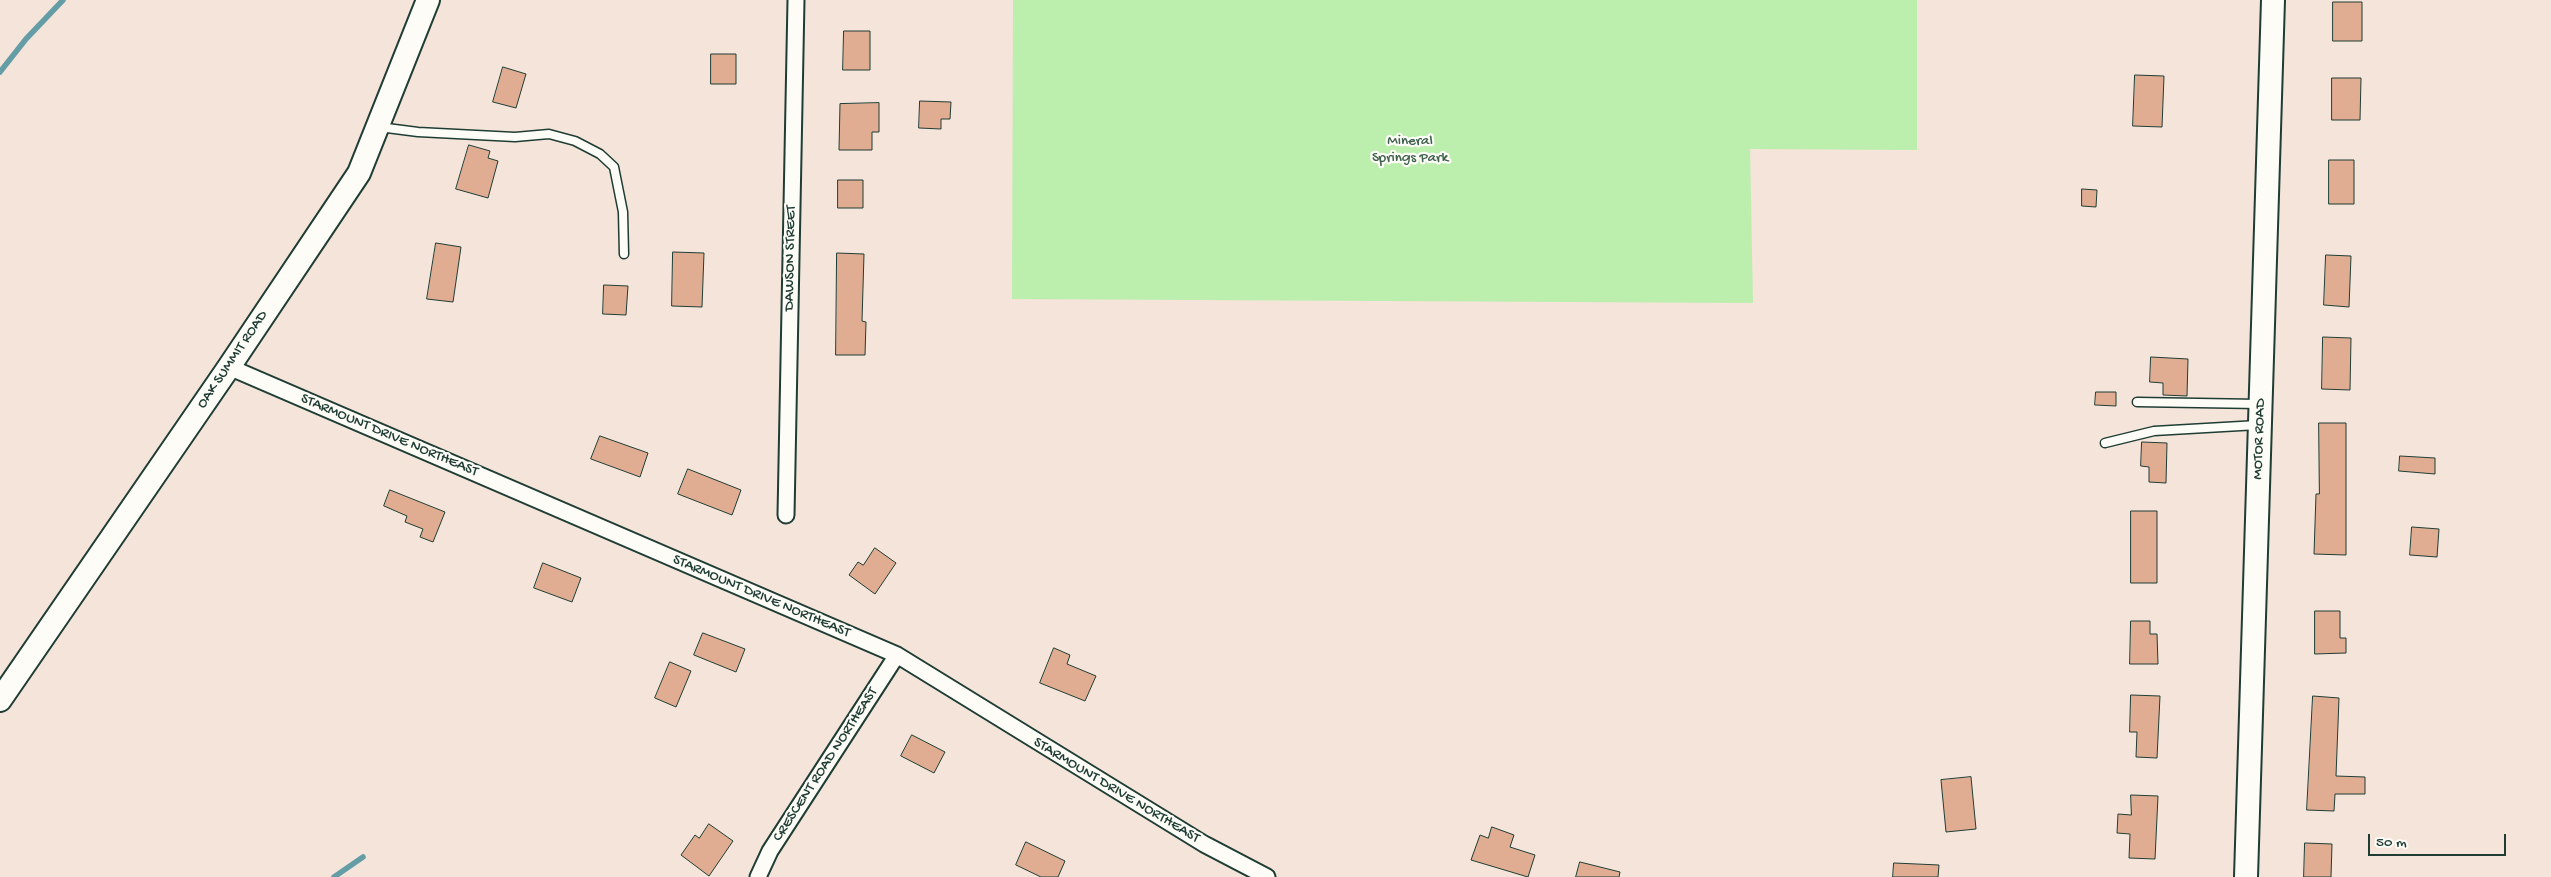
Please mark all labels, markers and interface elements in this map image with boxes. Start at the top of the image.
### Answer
park label: Mineral Springs Park [1372,133,1448,168]
street label: DAWSON STREET [781,205,801,311]
street label: OAK SUMMIT ROAD [194,307,272,413]
street label: STARMOUNT DRIVE NORTHEAST [298,390,480,482]
street label: MOTOR ROAD [2250,398,2270,480]
street label: STARMOUNT DRIVE NORTHEAST [670,551,852,643]
street label: CRESCENT ROAD NORTHEAST [769,685,883,845]
street label: STARMOUNT DRIVE NORTHEAST [1029,734,1203,848]
scale bar [2371,824,2508,856]
text: 50 m [2376,834,2407,852]

